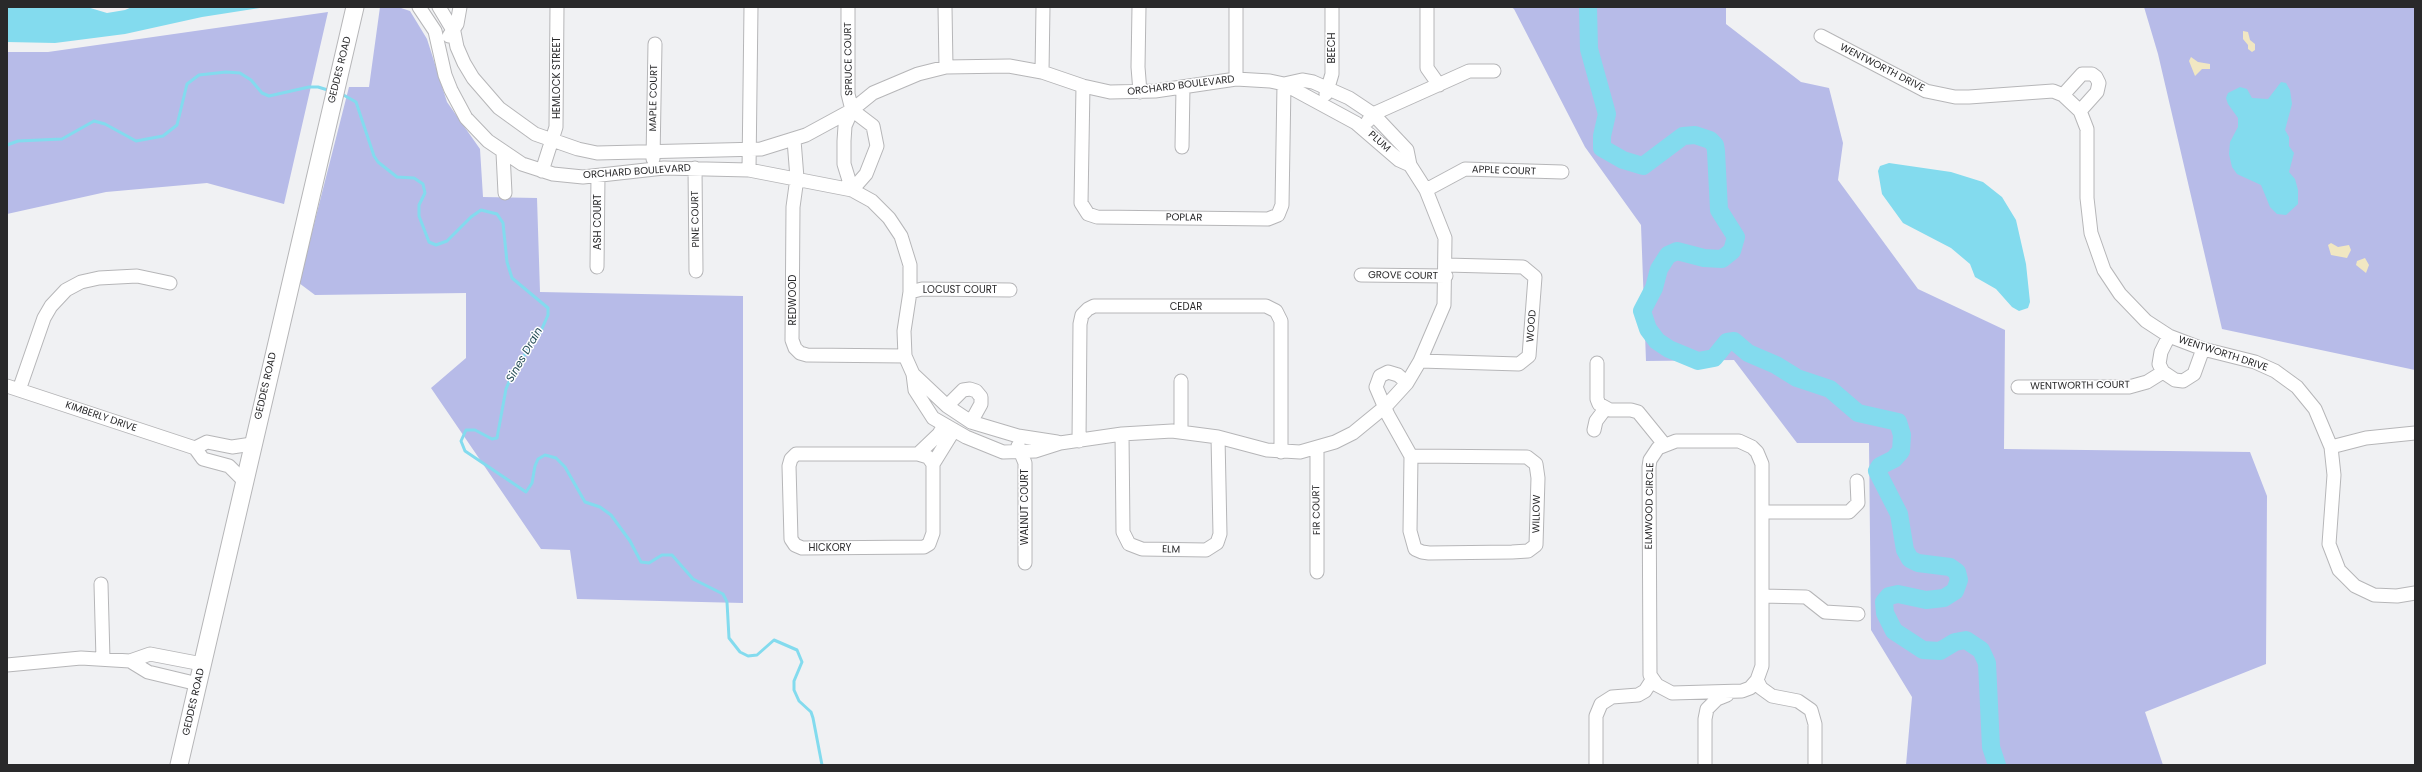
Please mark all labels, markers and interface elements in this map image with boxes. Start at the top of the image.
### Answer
street label: SPRUCE COURT [842,22,856,96]
street label: BEECH [1326,32,1338,64]
street label: GEDDES ROAD [326,35,354,105]
street label: HEMLOCK STREET [551,37,563,119]
street label: WENTWORTH DRIVE [1838,41,1926,95]
street label: MAPLE COURT [647,64,661,132]
street label: ORCHARD BOULEVARD [1127,73,1235,99]
street label: PLUM [1366,129,1392,155]
street label: ORCHARD BOULEVARD [583,162,691,182]
street label: APPLE COURT [1472,164,1536,178]
street label: PINE COURT [690,190,702,248]
street label: ASH COURT [592,194,604,250]
street label: POPLAR [1166,212,1202,224]
street label: GROVE COURT [1368,269,1438,283]
street label: REDWOOD [787,275,799,325]
street label: LOCUST COURT [923,284,997,296]
street label: CEDAR [1170,301,1202,313]
street label: WOOD [1525,309,1539,343]
water label: Sines Drain [504,325,546,385]
street label: WENTWORTH DRIVE [2177,334,2269,374]
street label: GEDDES ROAD [252,351,280,421]
street label: WENTWORTH COURT [2030,379,2130,393]
street label: KIMBERLY DRIVE [64,399,138,435]
street label: ELMWOOD CIRCLE [1643,463,1657,549]
street label: WALNUT COURT [1019,469,1031,545]
street label: FIR COURT [1311,485,1323,535]
street label: WILLOW [1531,495,1543,533]
street label: HICKORY [809,542,851,554]
street label: ELM [1162,544,1180,556]
street label: GEDDES ROAD [180,667,208,737]

